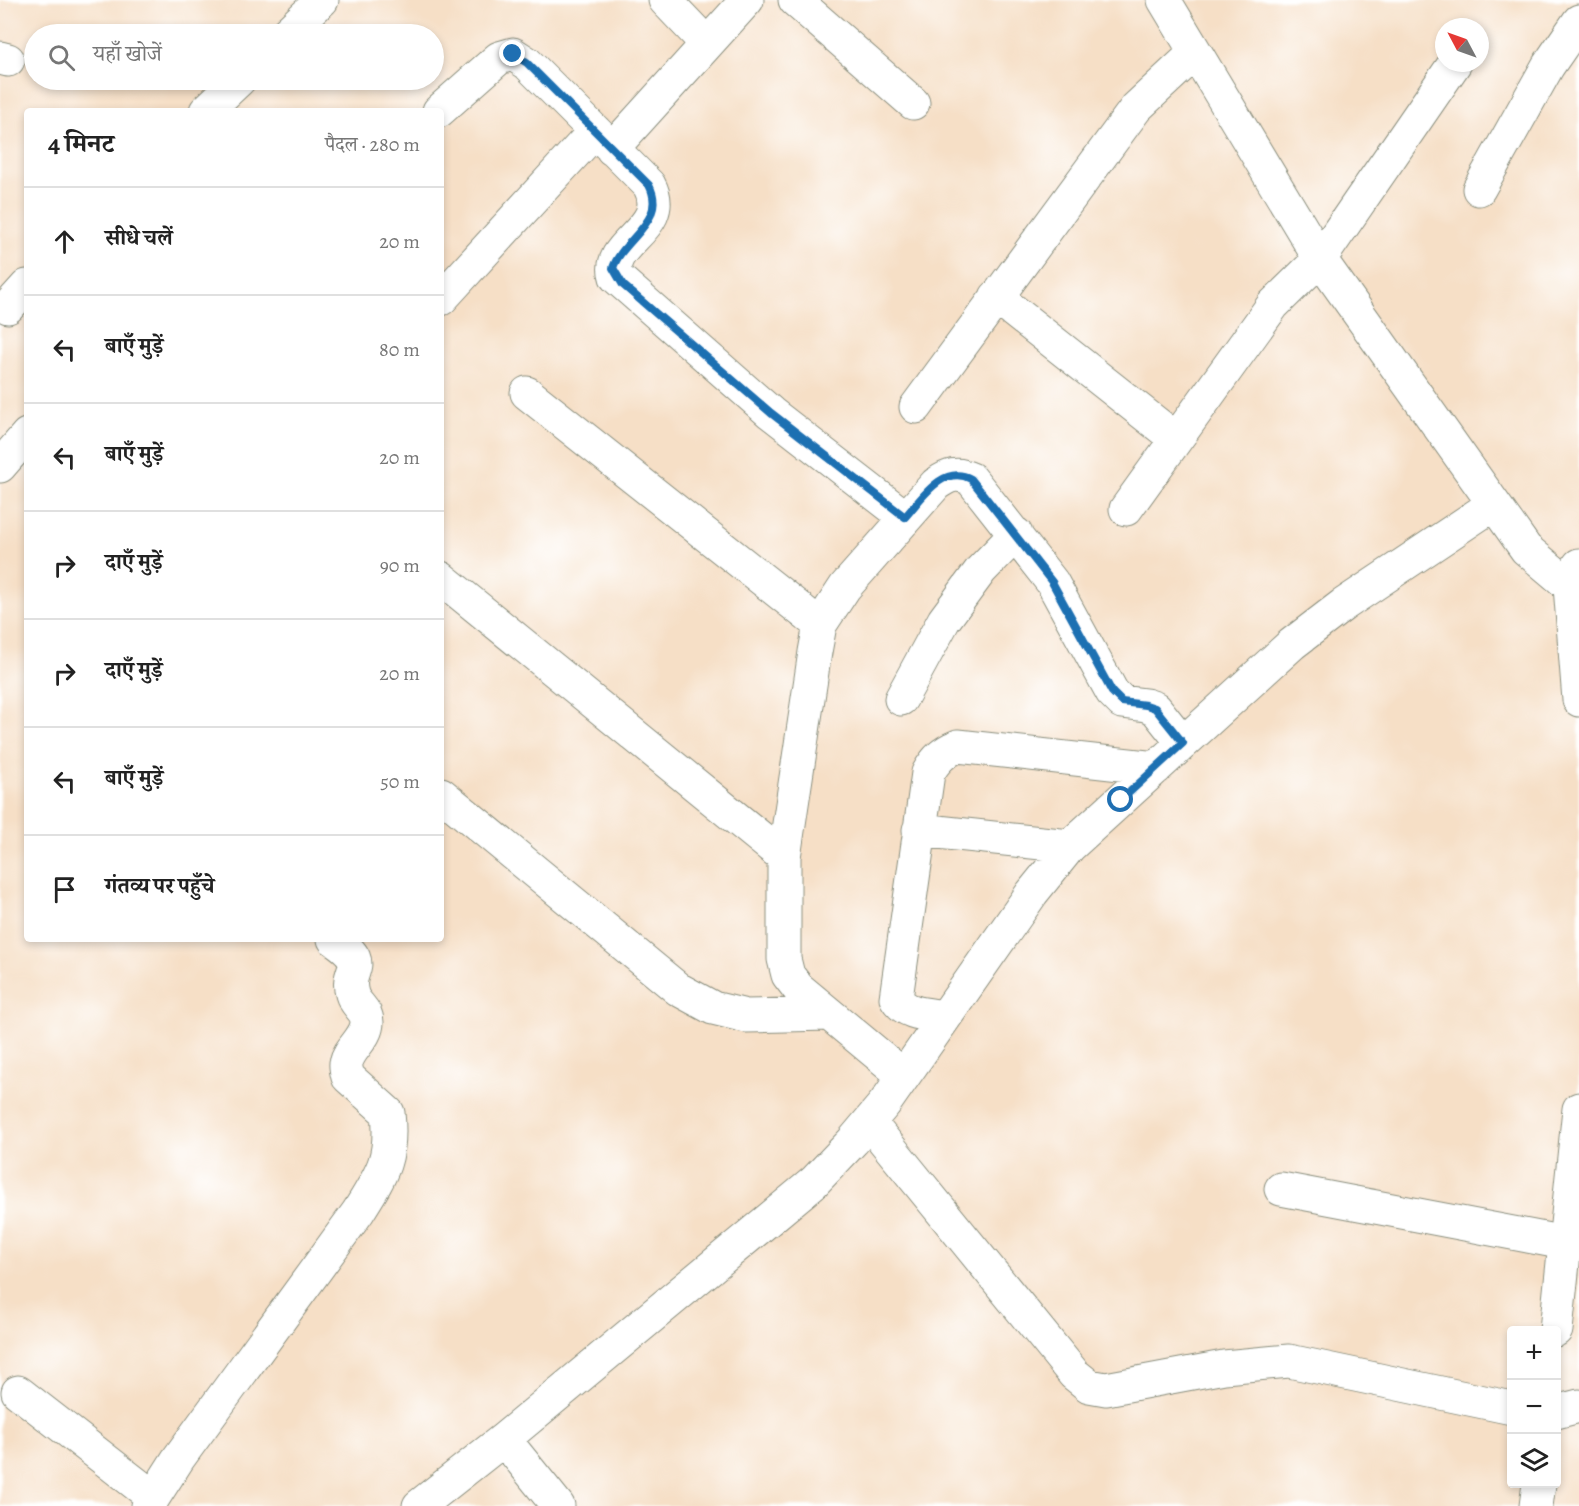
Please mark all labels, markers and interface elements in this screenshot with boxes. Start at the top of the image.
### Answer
north arrow [1435,18,1489,72]
search box [24,24,444,90]
text: यहाँ खोजें [93,39,162,69]
route end [499,40,525,66]
icon: search [45,41,78,74]
text: 4 मिनट [48,126,114,161]
text: पैदल · 280 m [325,131,420,158]
text: सीधे चलें [105,223,173,253]
icon: ahead [48,225,81,258]
text: 20 m [379,228,420,255]
text: बाएँ मुड़ें [105,331,163,361]
icon: left [48,333,81,366]
text: 80 m [379,336,420,363]
text: बाएँ मुड़ें [105,439,163,469]
icon: left [48,441,81,474]
text: 20 m [379,444,420,471]
text: दाएँ मुड़ें [105,547,163,577]
icon: right [48,549,81,582]
text: 90 m [380,552,420,579]
text: दाएँ मुड़ें [105,655,163,685]
icon: right [48,657,81,690]
text: 20 m [379,660,420,687]
text: बाएँ मुड़ें [105,763,163,793]
icon: left [48,765,81,798]
text: 50 m [380,768,420,795]
route start [1107,786,1133,812]
text: गंतव्य पर पहुँचे [105,871,214,901]
icon: arrive [48,873,81,906]
map controls [1507,1326,1561,1488]
button: + [1507,1326,1561,1380]
button: − [1507,1380,1561,1434]
button: layers [1507,1434,1561,1488]

